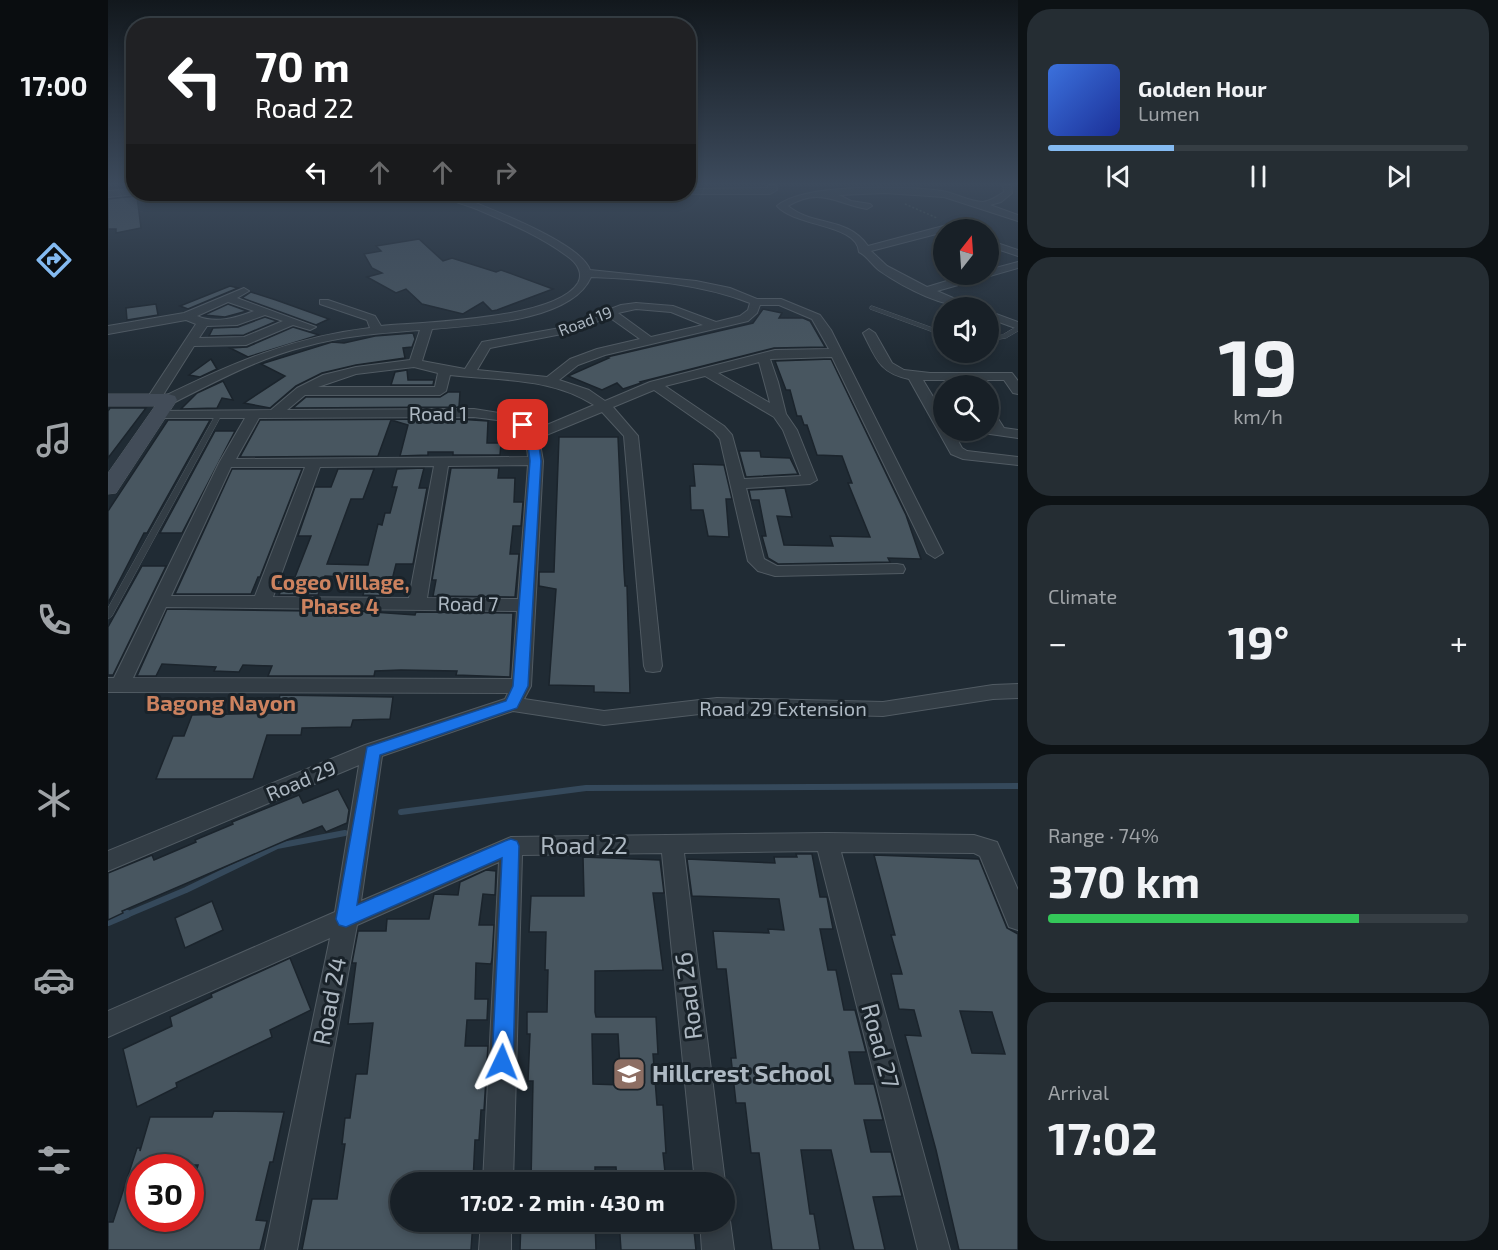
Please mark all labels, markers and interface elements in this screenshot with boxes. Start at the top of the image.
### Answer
text: 70 m [255,40,350,90]
icon: left [156,42,234,120]
text: 17:00 [21,69,87,101]
text: Golden Hour [1138,75,1267,101]
text: Road 22 [255,91,354,123]
text: Lumen [1138,101,1200,125]
icon: left [300,156,333,189]
icon: ahead [363,156,396,189]
icon: ahead [426,156,459,189]
icon: right [489,156,522,189]
icon: previous [1102,160,1135,193]
icon: pause [1242,160,1275,193]
icon: next [1382,160,1415,193]
north arrow [933,219,999,285]
map controls [933,219,999,441]
icon: directions [33,239,75,281]
button: sound [933,297,999,363]
street label: Road 19 [555,302,614,339]
text: 19 [1218,318,1298,412]
button: search [933,375,999,441]
pin [497,399,548,450]
street label: Road 1 [409,401,467,425]
text: km/h [1233,404,1283,428]
icon: arrive [506,408,539,441]
icon: music [33,419,75,461]
district label: Cogeo Village, Phase 4 [270,569,410,618]
text: Climate [1048,584,1117,608]
street label: Road 7 [437,590,499,616]
icon: phone [33,599,75,641]
text: 19° [1228,614,1289,668]
text: − [1048,622,1067,662]
text: + [1450,622,1468,662]
district label: Bagong Nayon [146,689,296,716]
street label: Road 29 Extension [699,696,867,720]
street label: Road 29 [262,755,339,805]
icon: climate [33,779,75,821]
text: Range · 74% [1048,823,1159,847]
street label: Road 22 [540,830,628,859]
text: 370 km [1048,853,1200,907]
street label: Road 26 [668,951,707,1042]
street label: Road 24 [306,954,351,1047]
icon: car [33,959,75,1001]
street label: Road 27 [856,1000,907,1091]
position arrow [470,1030,534,1094]
school or university icon: Hillcrest School [611,1056,647,1092]
place label: Hillcrest School [652,1058,832,1087]
text: Arrival [1048,1080,1109,1104]
text: 17:02 [1048,1110,1157,1164]
icon: filters [33,1139,75,1181]
speed limit sign: 30 [126,1154,204,1232]
text: 17:02 · 2 min · 430 m [460,1189,665,1215]

